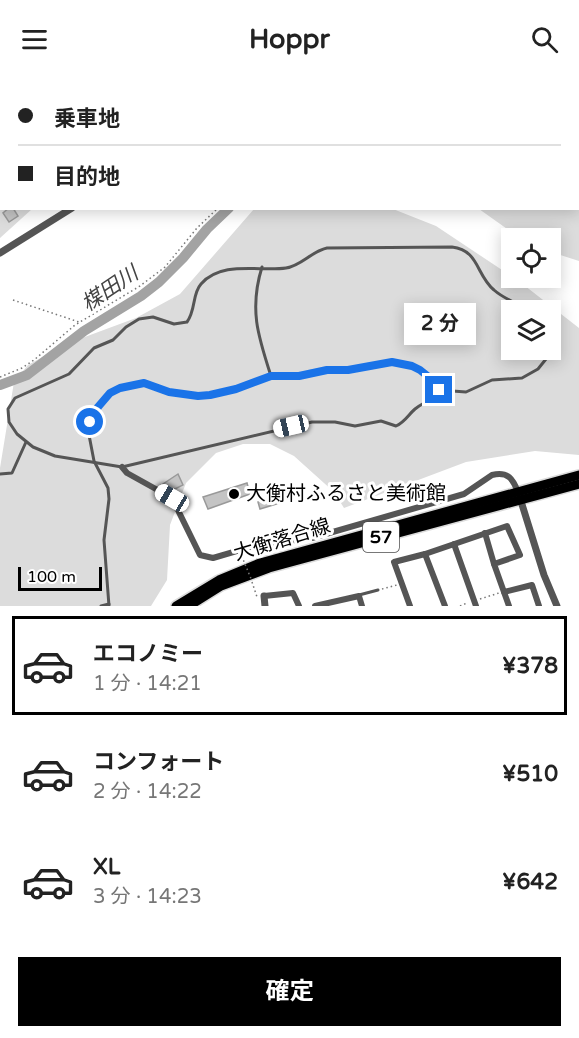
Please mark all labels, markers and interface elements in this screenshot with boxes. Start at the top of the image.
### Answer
icon: menu [18,23,51,56]
text: Hoppr [249,23,330,56]
icon: search [528,23,561,56]
text: 乗車地 [54,106,120,132]
text: 目的地 [54,164,120,190]
map controls [501,228,561,360]
button: locate [501,228,561,288]
water label: 楳田川 [77,260,145,317]
button: layers [501,300,561,360]
callout: 2 分 [403,303,475,345]
text: 2 分 [421,312,459,336]
route end [425,376,452,403]
route start [76,408,103,435]
car [271,413,311,439]
car [152,481,192,515]
place label: 大衡村ふるさと美術館 [246,482,446,506]
marker: 大衡村ふるさと美術館 [227,487,241,501]
street label: 大衡落合線 [231,514,333,566]
road number: 57 [363,522,399,552]
scale bar [18,564,102,592]
text: 100 m [27,567,76,587]
icon: car [21,639,75,693]
text: エコノミー [93,641,203,667]
text: ¥378 [502,653,558,679]
text: 1 分 · 14:21 [93,672,202,696]
icon: car [21,747,75,801]
text: コンフォート [93,749,224,775]
text: ¥510 [502,761,558,787]
text: 2 分 · 14:22 [93,780,202,804]
text: XL [93,854,120,880]
icon: car [21,855,75,909]
text: ¥642 [502,869,558,895]
text: 3 分 · 14:23 [93,885,202,909]
button: 確定 [18,957,561,1026]

